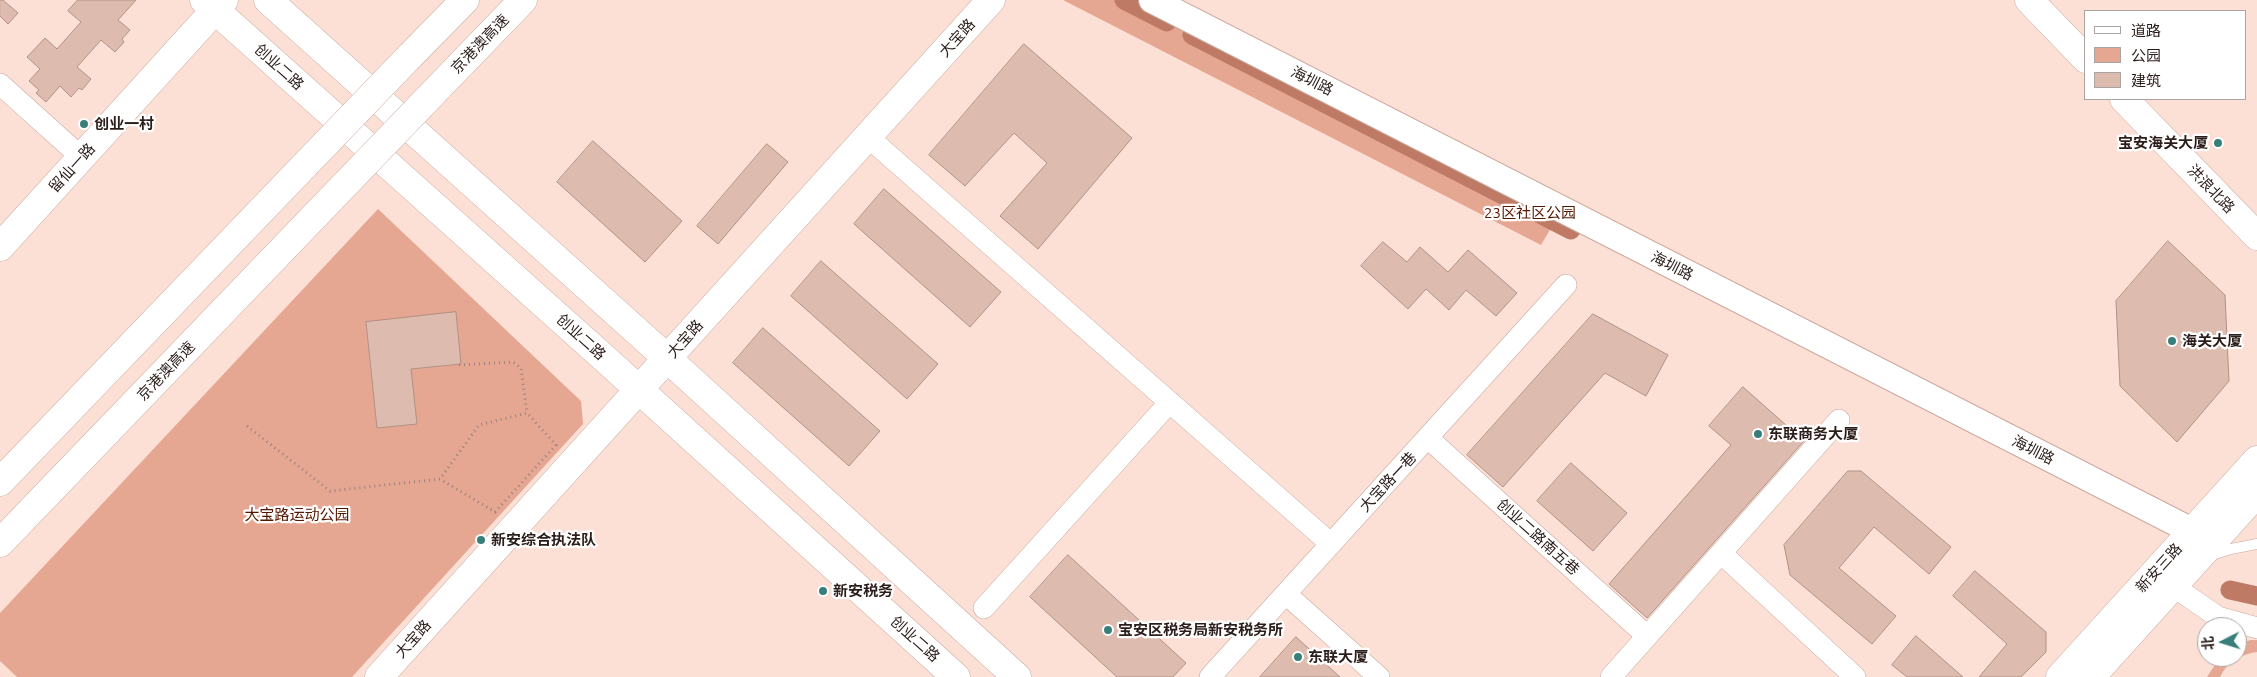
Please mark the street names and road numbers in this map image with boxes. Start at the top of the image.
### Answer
street label: 京港澳高速 [447,11,513,77]
street label: 大宝路 [935,15,979,61]
street label: 创业二路 [251,40,307,94]
street label: 海圳路 [1288,63,1336,99]
street label: 留仙一路 [45,140,99,196]
street label: 洪浪北路 [2184,161,2238,217]
street label: 海圳路 [1648,248,1696,284]
street label: 创业二路 [553,310,609,364]
street label: 大宝路 [663,316,707,362]
street label: 京港澳高速 [133,338,199,404]
street label: 海圳路 [2009,432,2057,468]
street label: 大宝路一巷 [1356,448,1420,516]
street label: 创业二路南五巷 [1493,495,1583,579]
street label: 新安三路 [2132,540,2186,596]
street label: 创业二路 [887,612,943,666]
street label: 大宝路 [391,616,435,662]

